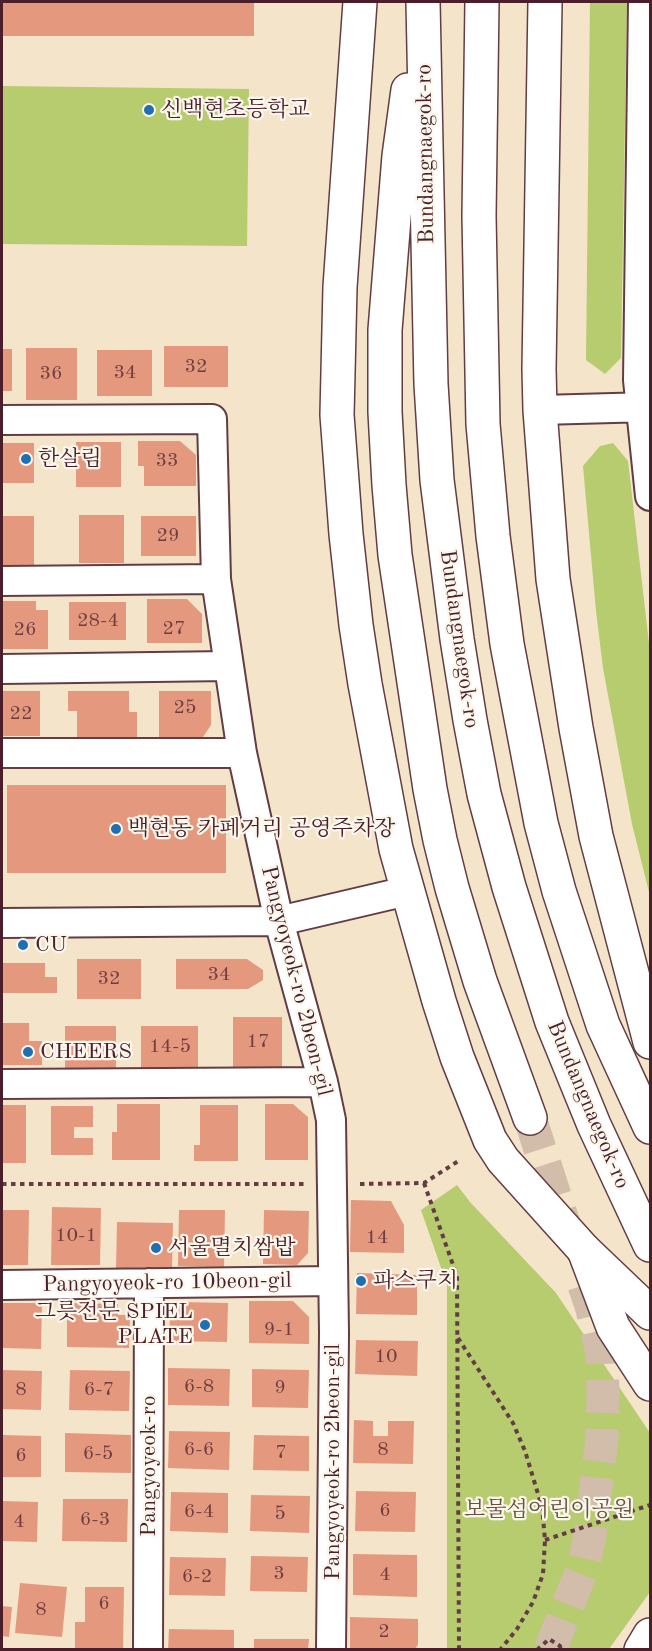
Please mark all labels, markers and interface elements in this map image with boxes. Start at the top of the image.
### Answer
street label: Bundangnaegok-ro [411,64,441,244]
place label: 신백현초등학교 [161,97,310,123]
marker: 신백현초등학교 [142,103,156,117]
house number: 32 [184,355,208,379]
house number: 34 [113,361,137,385]
house number: 36 [39,362,63,386]
place label: 한살림 [38,446,102,472]
house number: 33 [155,449,179,473]
marker: 한살림 [19,452,33,466]
house number: 29 [156,524,180,548]
street label: Bundangnaegok-ro [433,548,485,730]
house number: 28-4 [77,609,119,633]
house number: 27 [162,617,186,641]
house number: 26 [13,618,37,642]
house number: 25 [173,696,197,720]
house number: 22 [9,702,33,726]
place label: 백현동 카페거리 공영주차장 [128,816,395,842]
marker: 백현동 카페거리 공영주차장 [109,822,123,836]
street label: Pangyoyeok-ro 2beon-gil [255,863,337,1099]
place label: CU [35,932,67,958]
marker: CU [16,938,30,952]
house number: 34 [207,963,231,987]
house number: 32 [97,967,121,991]
street label: Bundangnaegok-ro [541,1017,635,1193]
house number: 17 [246,1030,270,1054]
house number: 14-5 [149,1035,191,1059]
place label: CHEERS [40,1039,132,1065]
marker: CHEERS [21,1045,35,1059]
house number: 10-1 [55,1224,97,1248]
house number: 14 [365,1226,389,1250]
place label: 서울멸치쌈밥 [168,1235,296,1261]
marker: 서울멸치쌈밥 [149,1241,163,1255]
street label: Pangyoyeok-ro 10beon-gil [42,1268,292,1298]
place label: 파스쿠치 [373,1268,458,1294]
marker: 파스쿠치 [354,1274,368,1288]
place label: 그릇전문 SPIEL PLATE [35,1299,193,1350]
marker: 그릇전문 SPIEL PLATE [198,1318,212,1332]
house number: 9-1 [264,1318,294,1342]
street label: Pangyoyeok-ro 2beon-gil [320,1344,346,1580]
house number: 10 [374,1345,398,1369]
house number: 6-8 [184,1375,214,1399]
house number: 9 [274,1376,286,1400]
house number: 8 [15,1378,27,1402]
house number: 6-7 [84,1378,114,1402]
street label: Pangyoyeok-ro [136,1395,162,1537]
house number: 6-6 [184,1438,214,1462]
house number: 8 [377,1438,389,1462]
house number: 7 [275,1441,287,1465]
house number: 6-5 [83,1442,113,1466]
house number: 6 [15,1444,27,1468]
park label: 보물섬어린이공원 [464,1497,634,1523]
house number: 6 [379,1499,391,1523]
house number: 6-4 [184,1500,214,1524]
house number: 5 [274,1502,286,1526]
house number: 6-3 [80,1508,110,1532]
house number: 4 [13,1510,25,1534]
house number: 3 [273,1562,285,1586]
house number: 4 [379,1563,391,1587]
house number: 6-2 [182,1565,212,1589]
house number: 6 [98,1592,110,1616]
house number: 8 [35,1598,47,1622]
house number: 2 [378,1620,390,1644]

